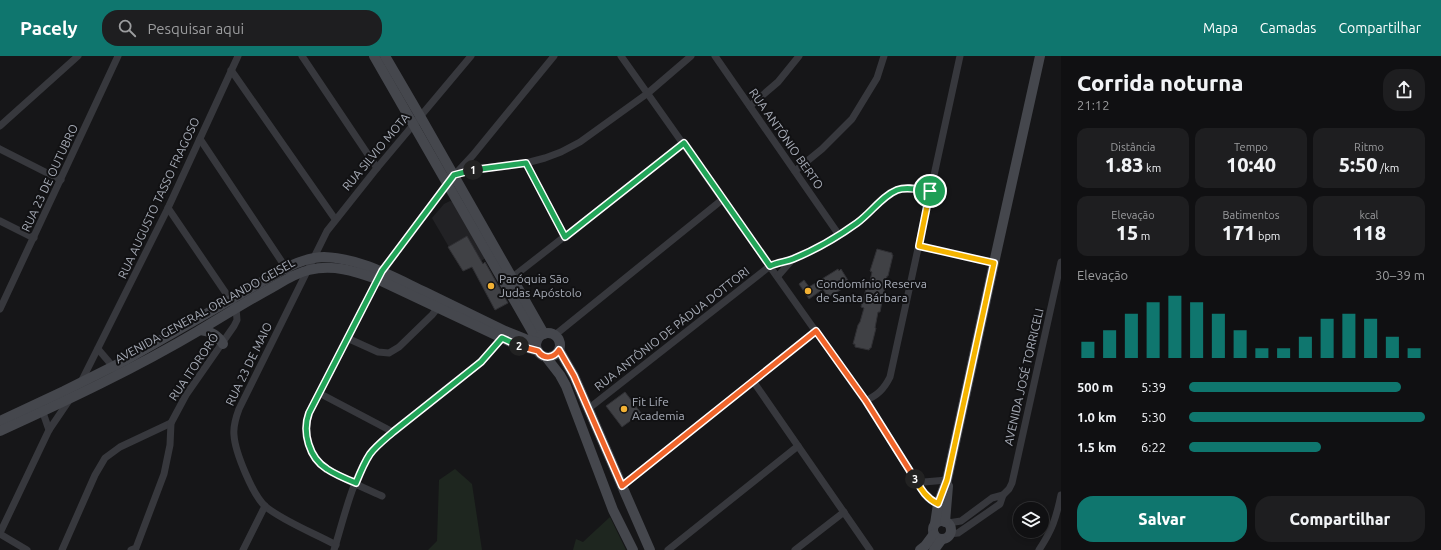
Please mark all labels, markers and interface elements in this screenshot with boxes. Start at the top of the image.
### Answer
search box [102,10,382,46]
text: Pacely [20,17,78,39]
icon: search [116,17,138,39]
text: Pesquisar aqui [148,20,244,37]
text: Mapa [1203,20,1238,36]
text: Camadas [1260,20,1316,36]
text: Compartilhar [1338,20,1421,36]
button: share [1383,69,1425,111]
text: Corrida noturna [1077,70,1243,95]
street label: RUA ANTÔNIO BERTO [747,86,826,191]
text: 21:12 [1077,98,1110,112]
street label: RUA SILVIO MOTA [340,110,412,193]
street label: RUA AUGUSTO TASSO FRAGOSO [115,115,202,280]
street label: RUA 23 DE OUTUBRO [19,122,80,234]
text: Distância [1111,141,1155,153]
text: Tempo [1234,141,1268,153]
text: Ritmo [1354,141,1384,153]
text: 1.83 [1105,153,1144,176]
text: 10:40 [1226,153,1276,176]
text: 5:50 [1339,153,1378,176]
pin: 1 [463,160,483,180]
text: km [1144,162,1161,174]
text: /km [1378,162,1399,174]
text: 1 [470,164,476,176]
pin [913,174,947,208]
icon: arrive [919,180,941,202]
text: Elevação [1111,209,1155,221]
text: Batimentos [1223,209,1280,221]
text: kcal [1360,209,1379,221]
text: 15 [1116,221,1138,244]
text: 171 [1222,221,1255,244]
text: 118 [1352,221,1386,244]
text: m [1138,230,1150,242]
text: bpm [1255,230,1280,242]
street label: AVENIDA GENERAL ORLANDO GEISEL [113,256,297,366]
street label: RUA ANTÔNIO DE PÁDUA DOTTORI [592,264,752,393]
text: Elevação [1077,268,1128,282]
text: 30–39 m [1375,268,1425,282]
place label: Paróquia São Judas Apóstolo [499,272,582,299]
place label: Condomínio Reserva de Santa Bárbara [816,277,927,304]
marker: Paróquia São Judas Apóstolo [486,281,496,291]
marker: Condomínio Reserva de Santa Bárbara [803,286,813,296]
street label: AVENIDA JOSÉ TORRICELI [1001,307,1046,447]
street label: RUA 23 DE MAIO [223,320,274,408]
street label: RUA ITORORÓ [166,331,221,403]
pin: 2 [509,336,529,356]
text: 2 [516,340,522,352]
text: 500 m [1077,380,1113,394]
text: 5:39 [1141,380,1166,394]
place label: Fit Life Academia [632,395,685,422]
marker: Fit Life Academia [619,404,629,414]
text: 1.0 km [1077,410,1116,424]
text: 5:30 [1141,410,1166,424]
text: 1.5 km [1077,440,1116,454]
text: 6:22 [1141,440,1166,454]
pin: 3 [905,469,925,489]
text: 3 [912,473,918,485]
button: Salvar [1077,496,1247,542]
button: Compartilhar [1255,496,1425,542]
map controls [1013,502,1049,538]
button: layers [1013,502,1049,538]

